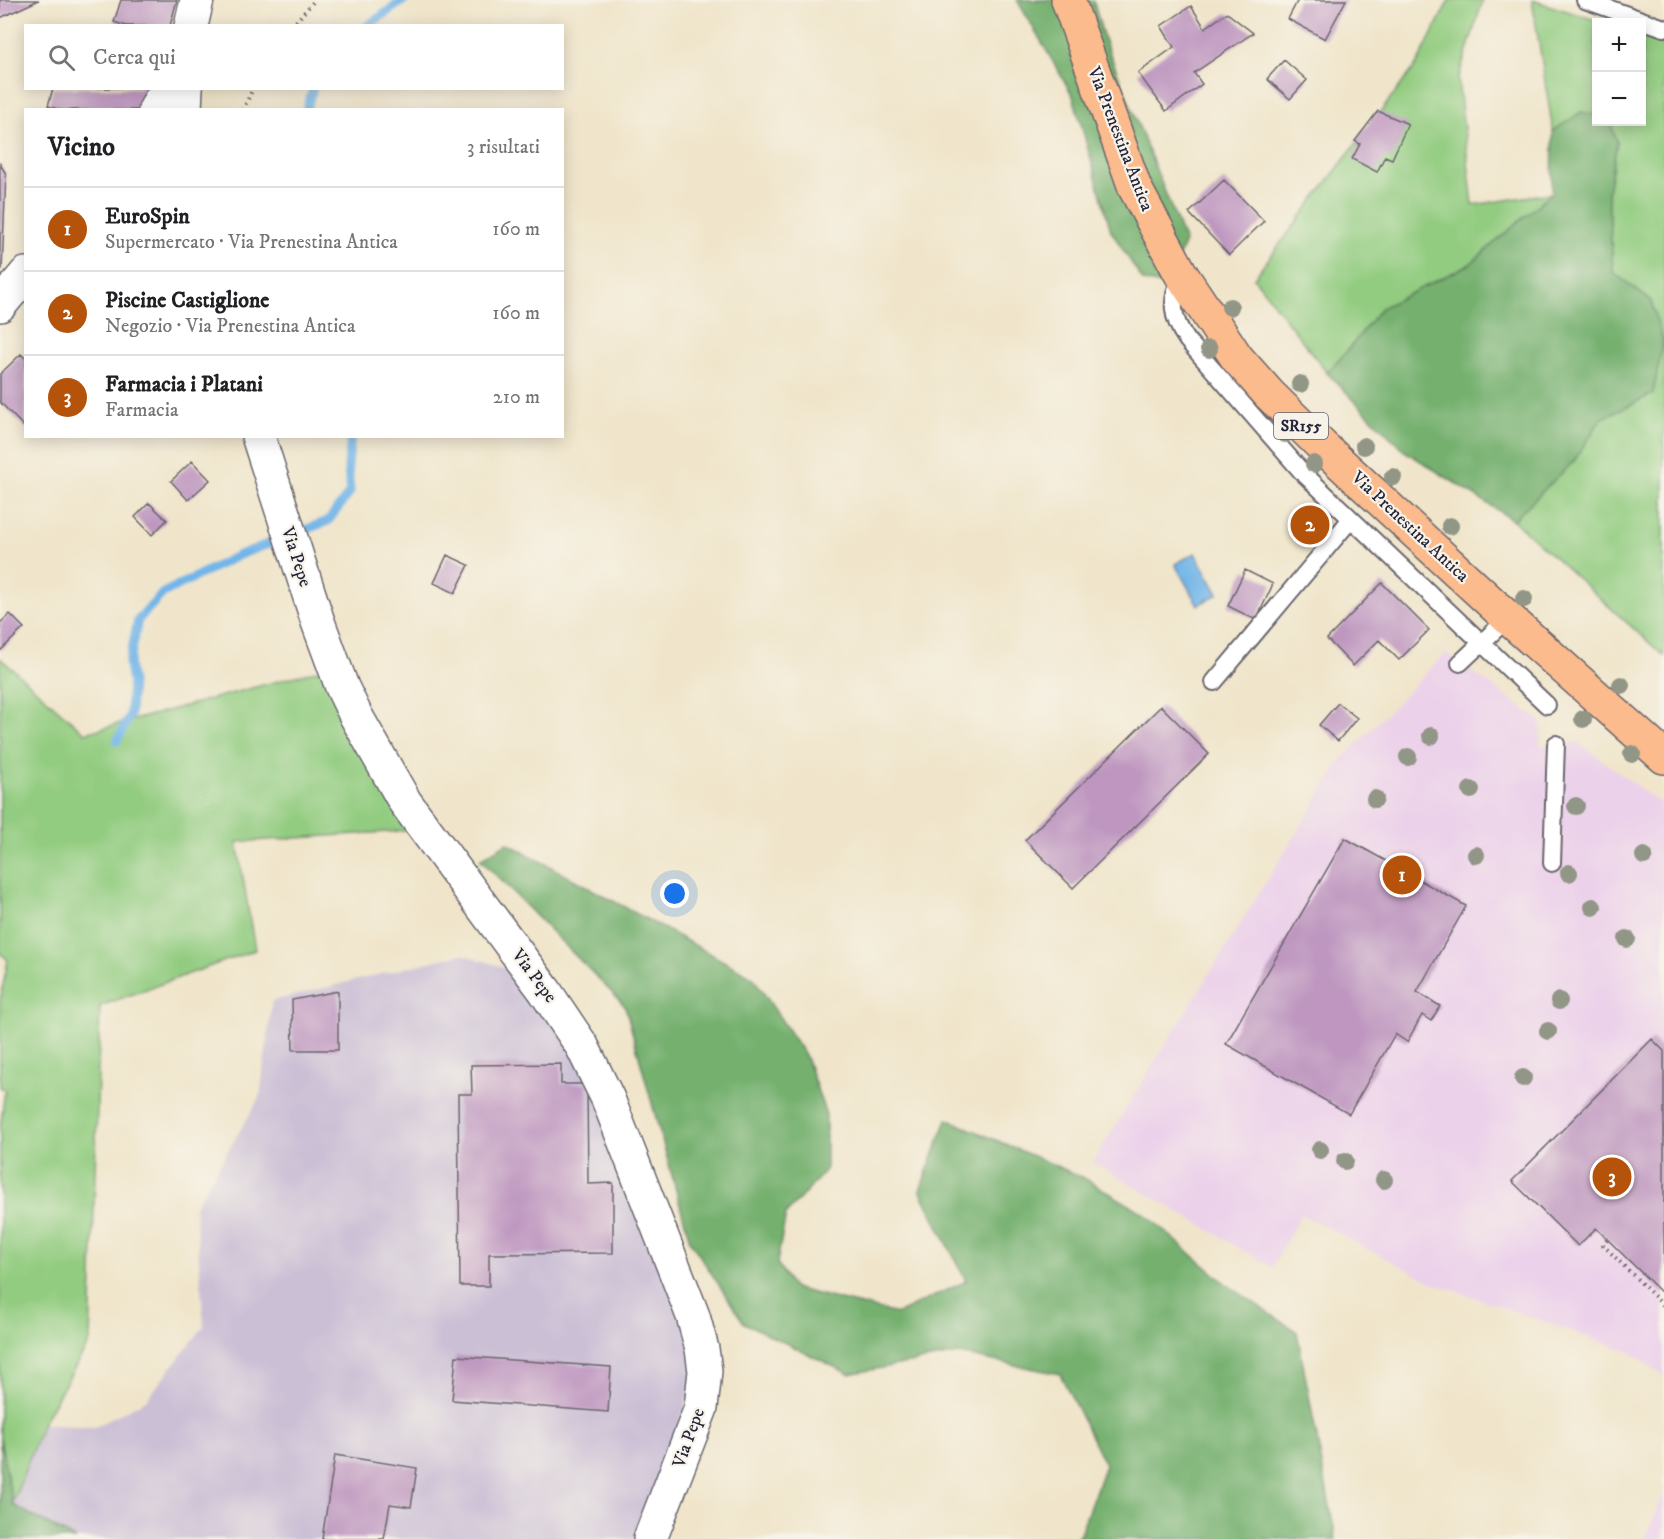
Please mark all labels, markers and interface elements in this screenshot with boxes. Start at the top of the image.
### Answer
map controls [1592,18,1646,126]
button: + [1592,18,1646,72]
search box [24,24,564,90]
icon: search [45,41,78,74]
text: Cerca qui [93,44,176,71]
street label: Via Prenestina Antica [1082,63,1158,215]
button: − [1592,72,1646,126]
text: Vicino [48,131,115,164]
text: 3 risultati [467,135,540,160]
text: EuroSpin [105,203,190,230]
text: 1 [64,217,71,242]
text: 160 m [492,217,540,242]
text: Supermercato · Via Prenestina Antica [105,230,398,255]
text: Piscine Castiglione [105,287,269,314]
text: 2 [63,301,72,326]
text: 160 m [492,301,540,326]
text: Negozio · Via Prenestina Antica [105,314,355,339]
text: Farmacia i Platani [105,371,263,398]
text: 3 [64,385,71,410]
text: 210 m [493,385,540,410]
text: Farmacia [105,398,178,423]
road number: SR155 [1274,413,1328,439]
street label: Via Prenestina Antica [1346,466,1474,587]
pin: 2 [1290,502,1330,548]
street label: Via Pepe [276,523,316,590]
pin: 1 [1382,852,1422,898]
your location [660,879,689,908]
street label: Via Pepe [506,944,561,1007]
pin: 3 [1592,1154,1632,1200]
street label: Via Pepe [668,1405,710,1472]

